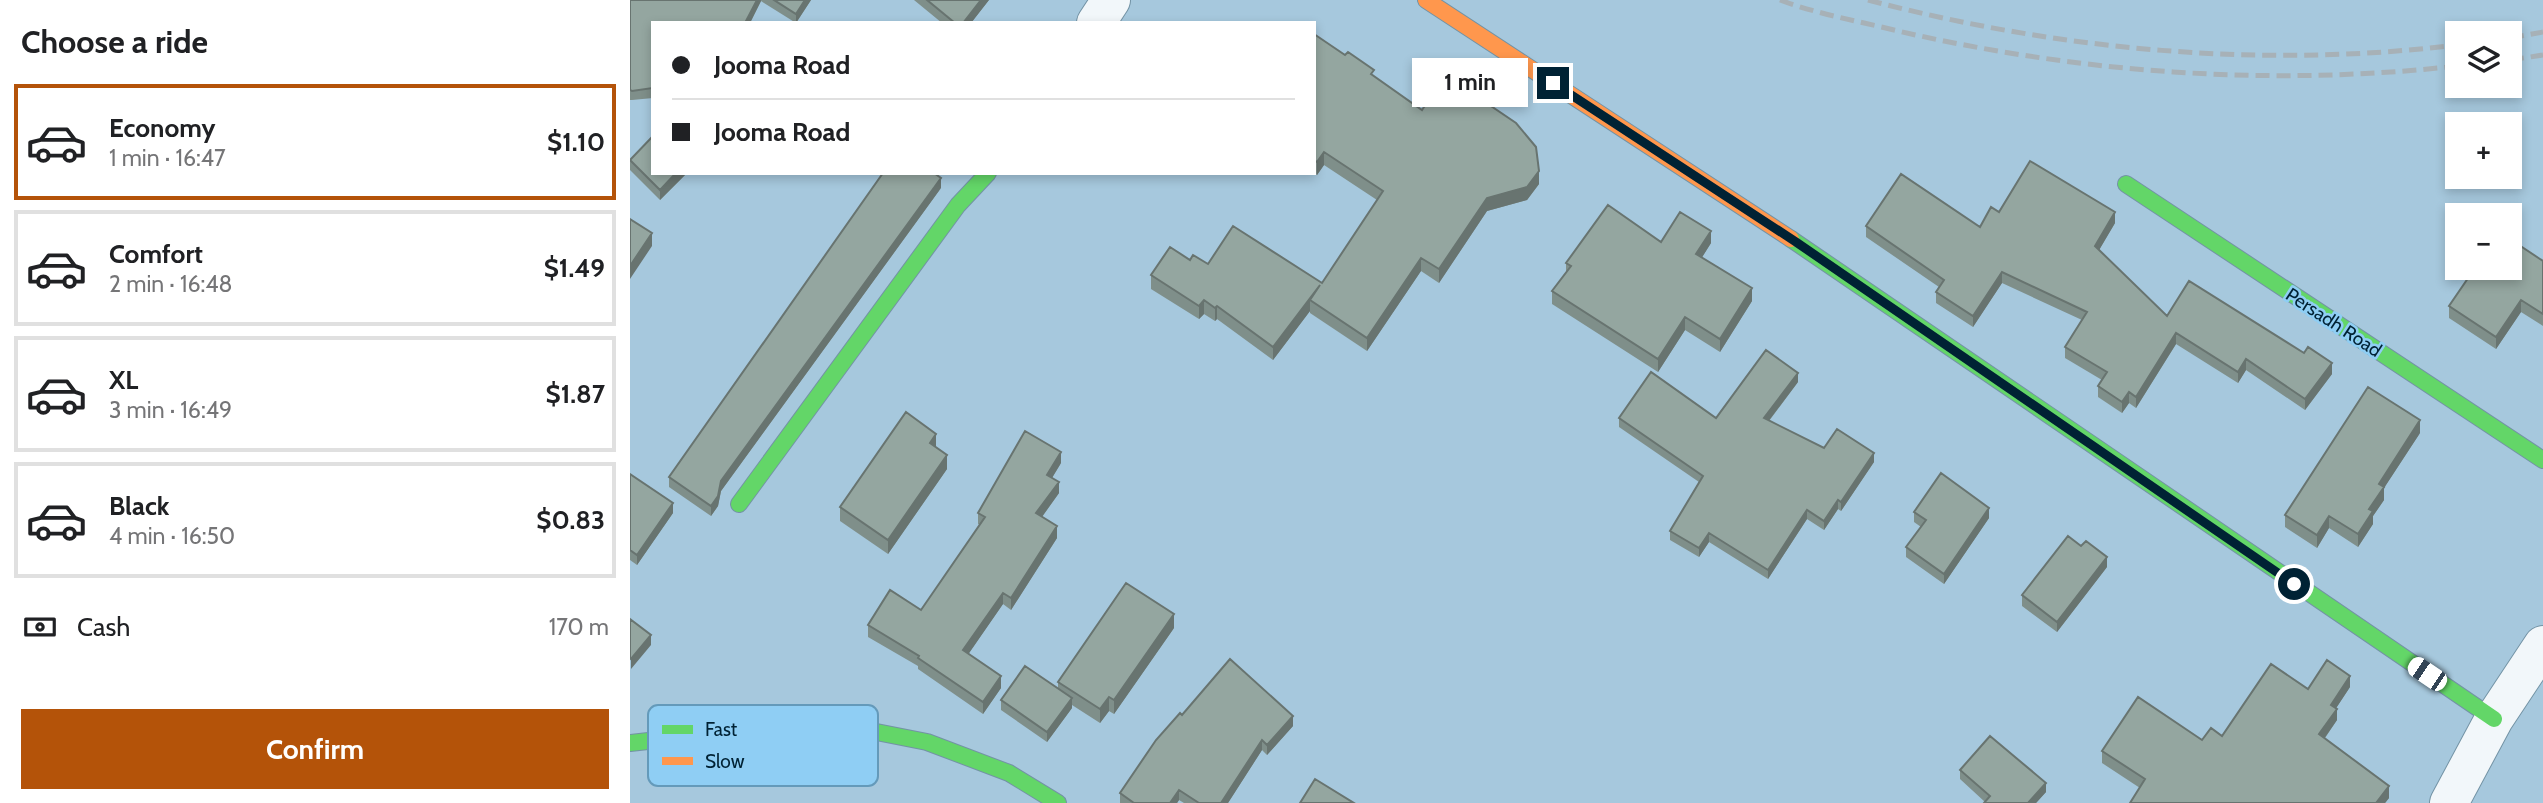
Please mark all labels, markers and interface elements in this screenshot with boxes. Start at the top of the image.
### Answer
map controls [2445,21,2522,280]
button: layers [2445,21,2522,98]
text: Choose a ride [21,22,208,61]
text: Jooma Road [714,49,850,81]
callout: 1 min [1413,58,1528,108]
route end [1537,67,1569,99]
text: 1 min [1444,68,1496,96]
icon: car [25,111,88,174]
text: Economy [109,112,215,144]
button: + [2445,112,2522,189]
text: Jooma Road [714,116,850,148]
text: $1.10 [547,126,605,158]
text: 1 min · 16:47 [109,144,226,172]
button: − [2445,203,2522,280]
icon: car [25,237,88,300]
text: Comfort [109,238,203,270]
text: $1.49 [544,252,605,284]
text: 2 min · 16:48 [109,270,233,298]
street label: Persadh Road [2281,283,2386,362]
icon: car [25,363,88,426]
text: XL [109,364,138,396]
text: $1.87 [546,378,605,410]
text: 3 min · 16:49 [109,396,232,424]
icon: car [25,489,88,552]
text: Black [109,490,169,522]
text: $0.83 [536,504,605,536]
text: 4 min · 16:50 [109,522,235,550]
route start [2278,568,2310,600]
icon: cash [21,608,59,646]
text: Cash [77,611,130,643]
text: 170 m [549,613,609,641]
car [2404,654,2451,694]
legend [648,705,878,786]
button: Confirm [21,709,609,789]
text: Fast [705,718,738,741]
text: Slow [705,750,745,773]

